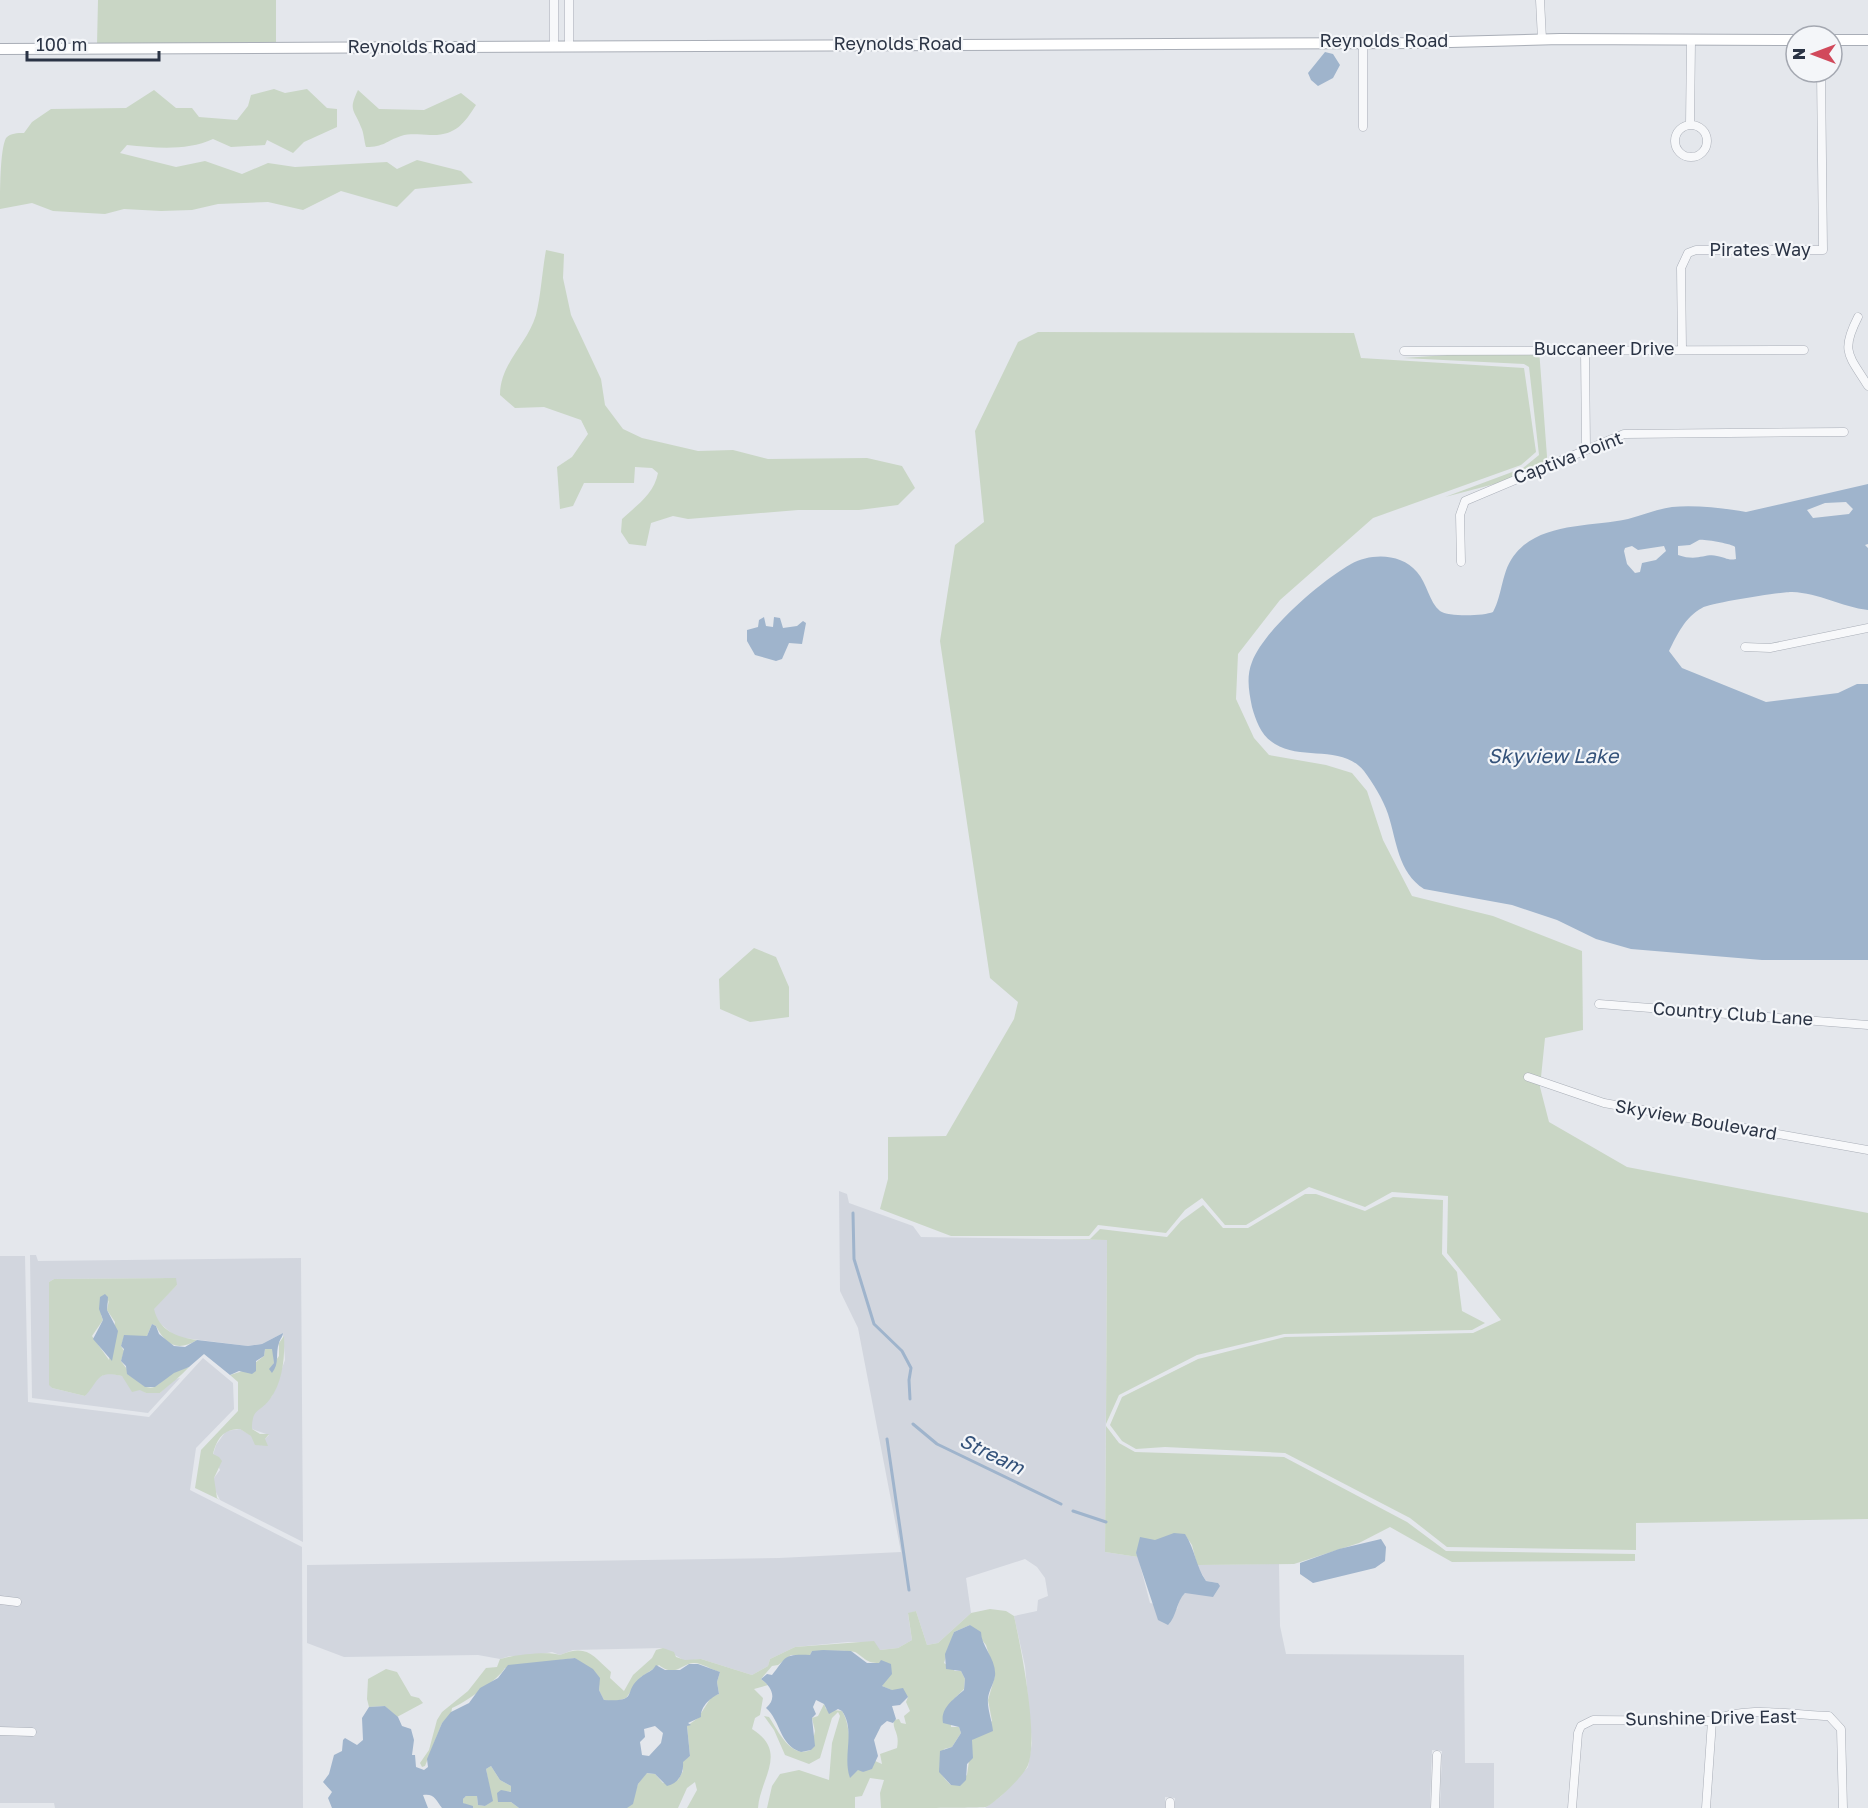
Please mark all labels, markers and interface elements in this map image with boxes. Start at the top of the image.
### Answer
scale bar [27,24,159,62]
north arrow [1784,24,1844,84]
street label: Reynolds Road [1320,29,1448,51]
street label: Reynolds Road [834,32,962,54]
text: 100 m [36,33,87,55]
street label: Reynolds Road [348,35,476,57]
text: N [1789,48,1809,60]
street label: Pirates Way [1709,238,1811,260]
street label: Buccaneer Drive [1534,337,1674,359]
street label: Captiva Point [1510,426,1625,488]
water label: Skyview Lake [1488,743,1620,768]
street label: Country Club Lane [1652,996,1814,1030]
street label: Skyview Boulevard [1614,1094,1779,1144]
water label: Stream [956,1427,1030,1479]
street label: Sunshine Drive East [1625,1705,1797,1729]

